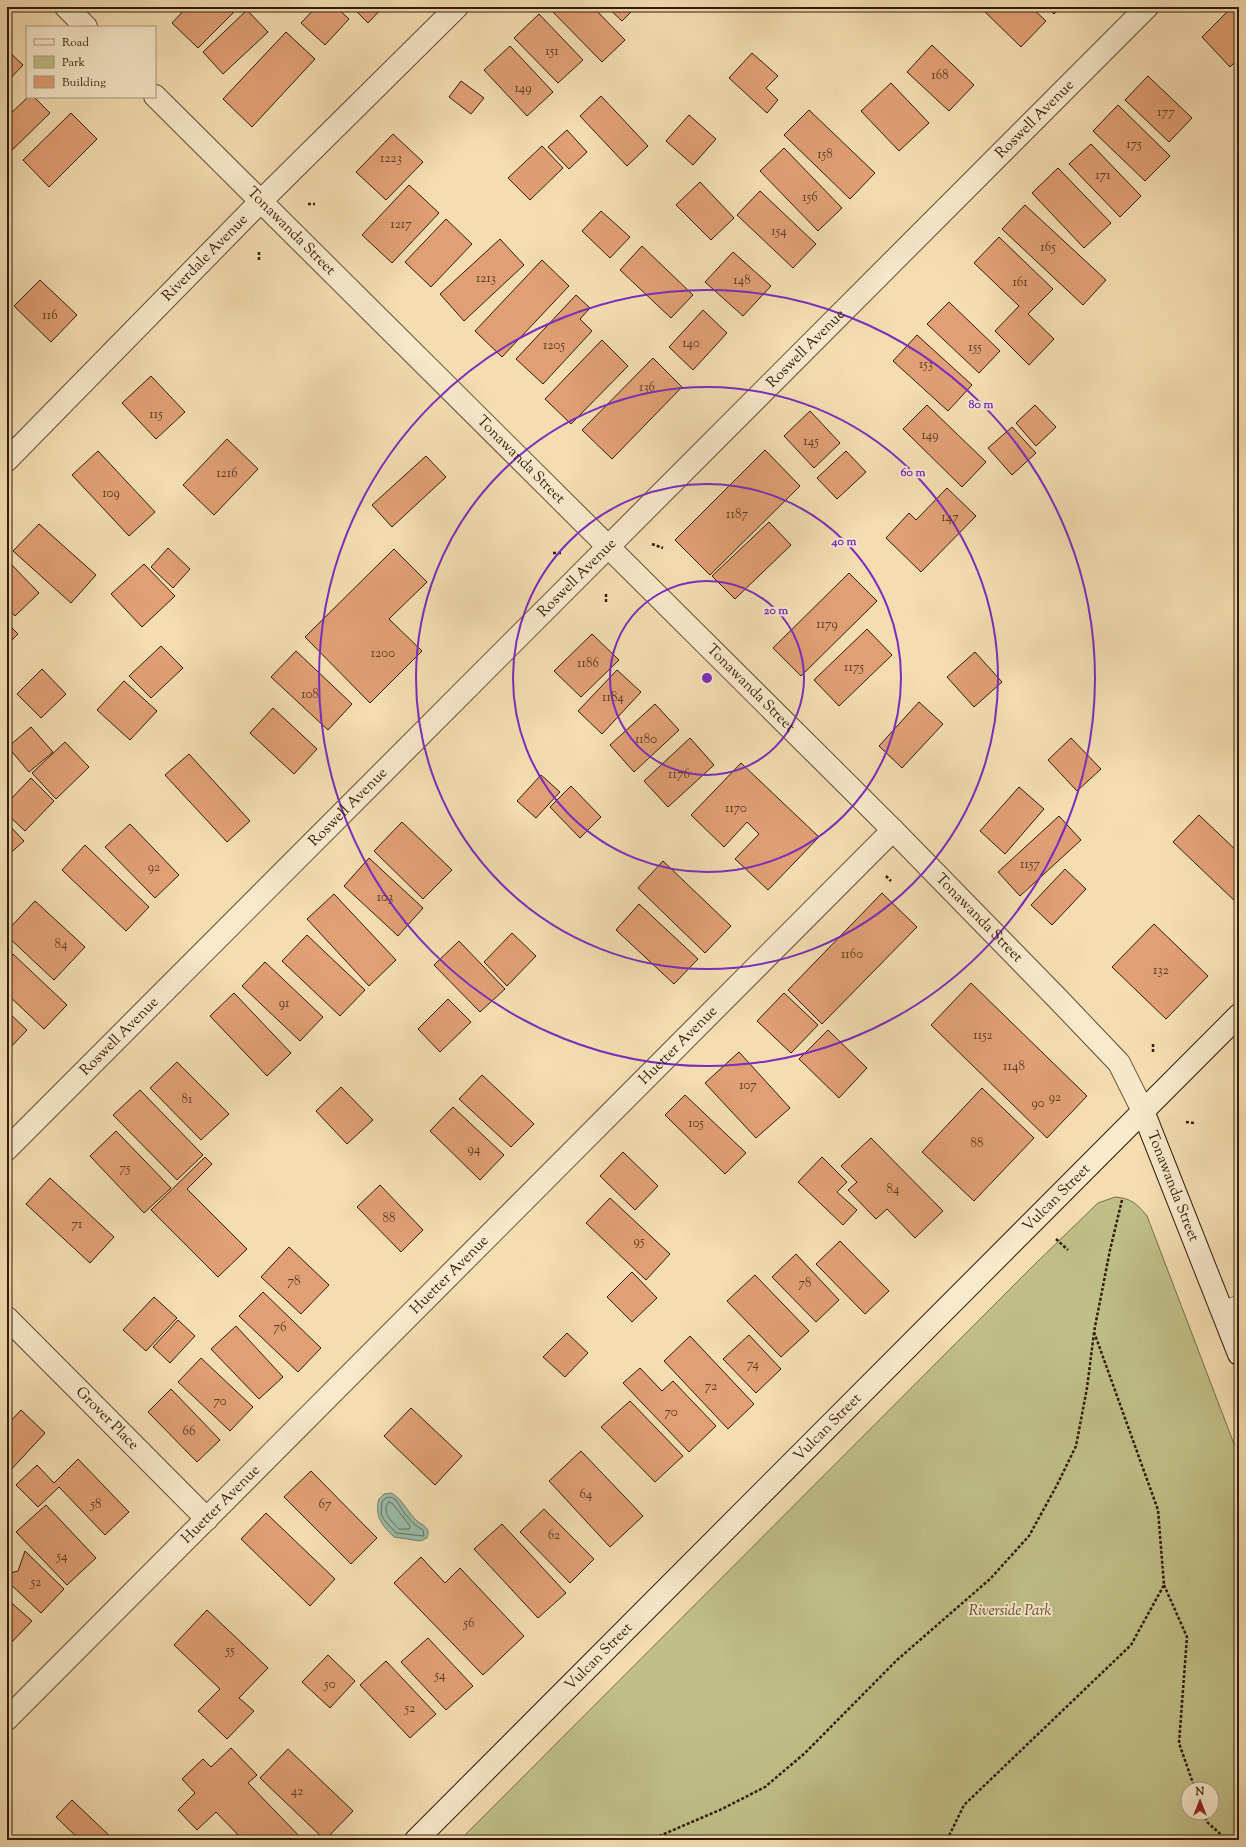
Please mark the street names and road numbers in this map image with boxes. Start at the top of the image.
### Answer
street label: Roswell Avenue [991,75,1079,163]
street label: Tonawanda Street [242,183,340,280]
street label: Riverdale Avenue [157,210,253,306]
street label: Roswell Avenue [762,304,850,393]
street label: Tonawanda Street [472,411,570,509]
street label: Roswell Avenue [533,534,621,622]
street label: Tonawanda Street [702,640,800,737]
street label: Roswell Avenue [304,763,392,851]
street label: Tonawanda Street [931,869,1028,967]
street label: Roswell Avenue [75,992,163,1081]
street label: Huetter Avenue [634,1001,722,1090]
street label: Tonawanda Street [1141,1128,1204,1245]
street label: Vulcan Street [1018,1159,1095,1237]
street label: Huetter Avenue [406,1231,494,1319]
street label: Grover Place [71,1382,144,1455]
street label: Vulcan Street [789,1389,866,1466]
street label: Huetter Avenue [177,1460,265,1549]
street label: Vulcan Street [560,1618,638,1695]

